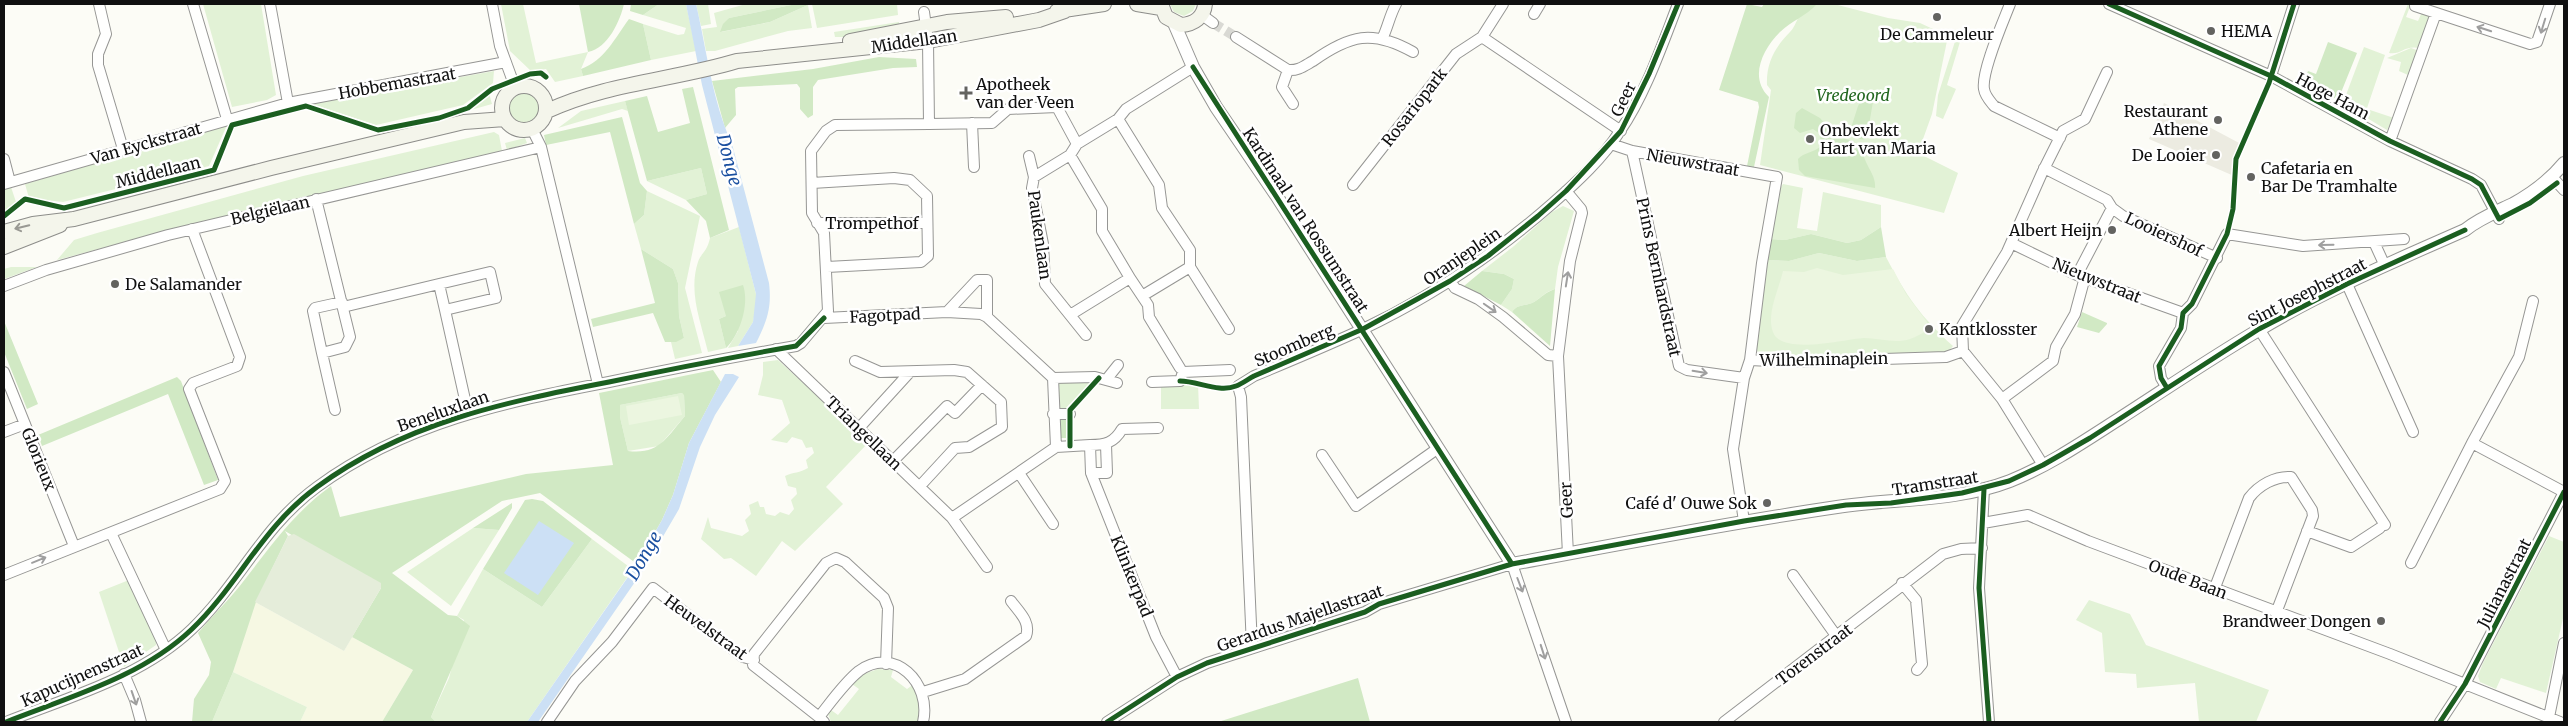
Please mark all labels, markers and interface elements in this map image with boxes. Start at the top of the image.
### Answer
marker: De Cammeleur [1931,11,1943,23]
one-way arrow [2537,18,2547,34]
place label: HEMA [2221,21,2273,41]
one-way arrow [2476,23,2492,33]
place label: De Cammeleur [1880,24,1994,44]
street label: Middellaan [870,25,959,57]
marker: HEMA [2205,25,2217,37]
street label: Hobbemastraat [337,63,458,103]
street label: Rosariopark [1377,63,1451,150]
street label: Hoge Ham [2293,68,2373,124]
place label: Apotheek van der Veen [975,74,1075,112]
street label: Geer [1606,78,1640,120]
park label: Vredeoord [1816,85,1890,105]
marker: Apotheek van der Veen [960,87,972,99]
place label: Restaurant Athene [2124,101,2209,139]
marker: Restaurant Athene [2212,114,2224,126]
street label: Van Eyckstraat [87,117,204,169]
place label: Onbevlekt Hart van Maria [1820,120,1936,158]
street label: Kardinaal van Rossumstraat [1239,124,1374,317]
water label: Donge [711,130,747,188]
marker: Onbevlekt Hart van Maria [1804,133,1816,145]
street label: Nieuwstraat [1645,144,1742,180]
place label: De Looier [2132,145,2206,165]
marker: De Looier [2210,149,2222,161]
street label: Middellaan [114,152,203,192]
place label: Cafetaria en Bar De Tramhalte [2261,158,2397,196]
marker: Cafetaria en Bar De Tramhalte [2245,171,2257,183]
street label: Paukenlaan [1024,189,1056,281]
street label: Belgiëlaan [229,191,312,229]
street label: Prins Bernhardstraat [1632,196,1686,359]
street label: Looiershof [2122,207,2207,261]
street label: Trompethof [825,213,920,233]
place label: Albert Heijn [2008,220,2102,240]
one-way arrow [14,223,30,232]
street label: Oranjeplein [1419,223,1505,289]
marker: Albert Heijn [2106,224,2118,236]
one-way arrow [2318,240,2334,250]
street label: Nieuwstraat [2050,253,2145,307]
street label: Sint Josephstraat [2244,253,2370,331]
one-way arrow [1562,271,1572,287]
place label: De Salamander [125,274,242,294]
marker: De Salamander [109,278,121,290]
street label: Fagotpad [849,303,921,327]
one-way arrow [1483,303,1497,313]
street label: Stoomberg [1251,319,1337,371]
place label: Kantklosster [1939,319,2037,339]
marker: Kantklosster [1923,323,1935,335]
street label: Wilhelminaplein [1759,348,1889,370]
one-way arrow [1691,367,1707,377]
street label: Beneluxlaan [395,386,492,436]
street label: Triangellaan [822,392,907,475]
street label: Glorieux [17,425,61,494]
street label: Tramstraat [1890,466,1980,500]
street label: Geer [1555,481,1577,519]
place label: Café d' Ouwe Sok [1626,493,1758,513]
marker: Café d' Ouwe Sok [1761,497,1773,509]
water label: Donge [620,527,667,585]
street label: Klinkerpad [1107,532,1158,620]
street label: Julianastraat [2472,534,2535,632]
one-way arrow [31,555,46,565]
street label: Oude Baan [2146,555,2231,603]
one-way arrow [1516,577,1525,592]
street label: Gerardus Majellastraat [1214,580,1386,656]
street label: Heuvelstraat [661,590,752,664]
place label: Brandweer Dongen [2222,611,2371,631]
marker: Brandweer Dongen [2375,615,2387,627]
street label: Torenstraat [1772,618,1857,689]
street label: Kapucijnenstraat [18,639,147,711]
one-way arrow [1539,644,1549,660]
one-way arrow [130,689,139,705]

